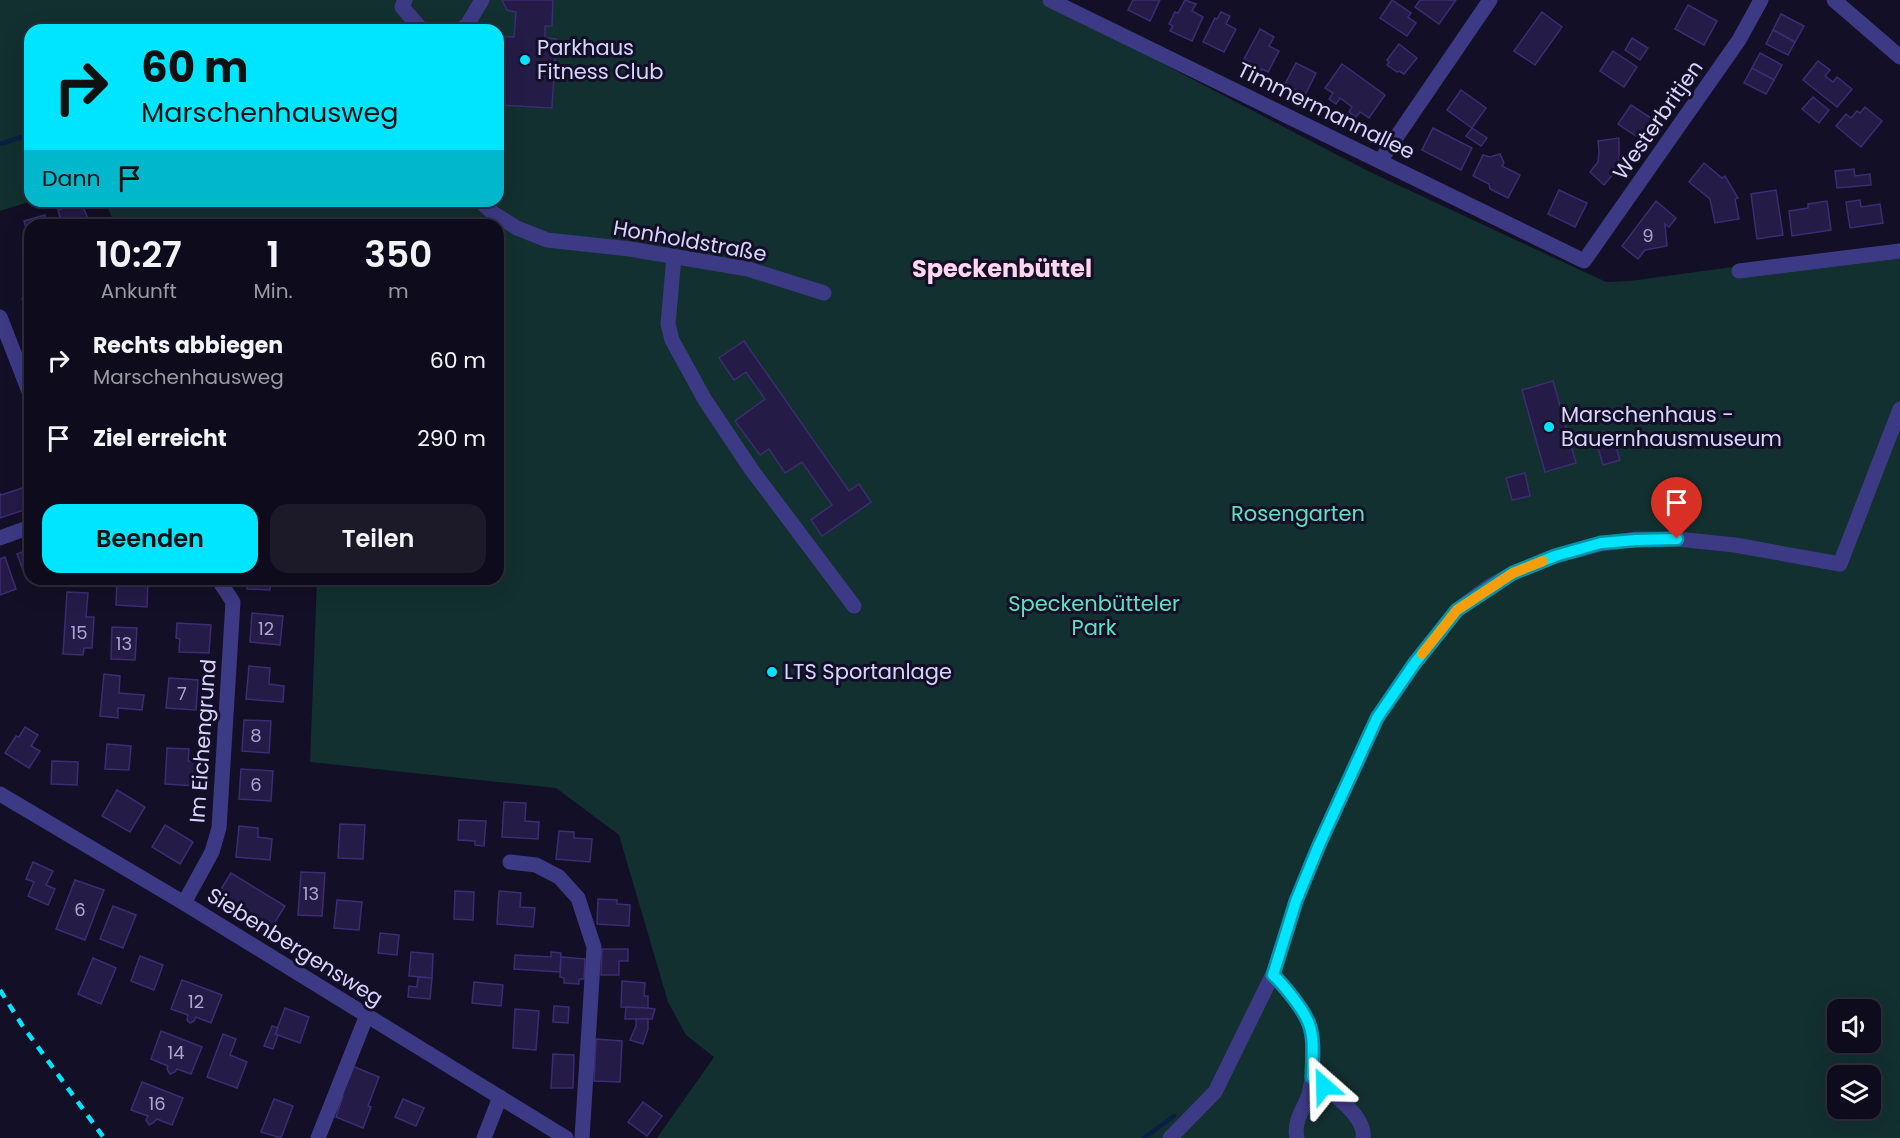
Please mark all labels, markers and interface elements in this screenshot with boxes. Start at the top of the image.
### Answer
place label: Parkhaus Fitness Club [537,33,663,86]
text: 60 m [141,38,249,97]
icon: right [42,48,120,126]
marker: Parkhaus Fitness Club [518,53,532,67]
street label: Westerbritjen [1606,54,1709,185]
street label: Timmermannallee [1233,55,1420,166]
text: Marschenhausweg [141,94,398,131]
icon: arrive [113,162,146,195]
text: Dann [42,163,101,194]
street label: Honholdstraße [611,213,769,268]
house number: 9 [1642,223,1654,248]
text: 10:27 [96,229,182,280]
text: 1 [267,229,280,280]
text: 350 [364,229,432,280]
district label: Speckenbüttel [912,252,1092,285]
text: Ankunft [101,277,177,305]
text: Min. [254,277,293,305]
text: m [388,277,409,305]
text: Rechts abbiegen [93,330,283,361]
icon: right [42,344,75,377]
text: 60 m [430,345,486,376]
text: Marschenhausweg [93,363,284,391]
place label: Marschenhaus - Bauernhausmuseum [1561,400,1782,453]
marker: Marschenhaus - Bauernhausmuseum [1542,420,1556,434]
icon: arrive [42,422,75,455]
text: Ziel erreicht [93,423,227,454]
text: 290 m [417,423,486,454]
pin [1651,477,1702,539]
icon: arrive [1660,486,1693,519]
park label: Rosengarten [1231,499,1365,528]
button: Beenden [42,504,258,573]
button: Teilen [270,504,486,573]
park label: Speckenbütteler Park [1008,589,1180,642]
house number: 12 [258,616,274,641]
house number: 15 [70,620,88,645]
house number: 13 [116,631,132,656]
place label: LTS Sportanlage [784,657,952,686]
street label: Im Eichengrund [182,658,223,824]
marker: LTS Sportanlage [765,665,779,679]
house number: 7 [177,681,187,706]
house number: 8 [250,723,262,748]
house number: 6 [250,772,262,797]
street label: Siebenbergensweg [202,881,389,1012]
house number: 13 [303,881,319,906]
house number: 6 [74,897,86,922]
house number: 12 [188,989,204,1014]
map controls [1827,999,1881,1119]
button: sound [1827,999,1881,1053]
house number: 14 [167,1040,185,1065]
position arrow [1292,1054,1356,1118]
button: layers [1827,1065,1881,1119]
house number: 16 [148,1091,166,1116]

